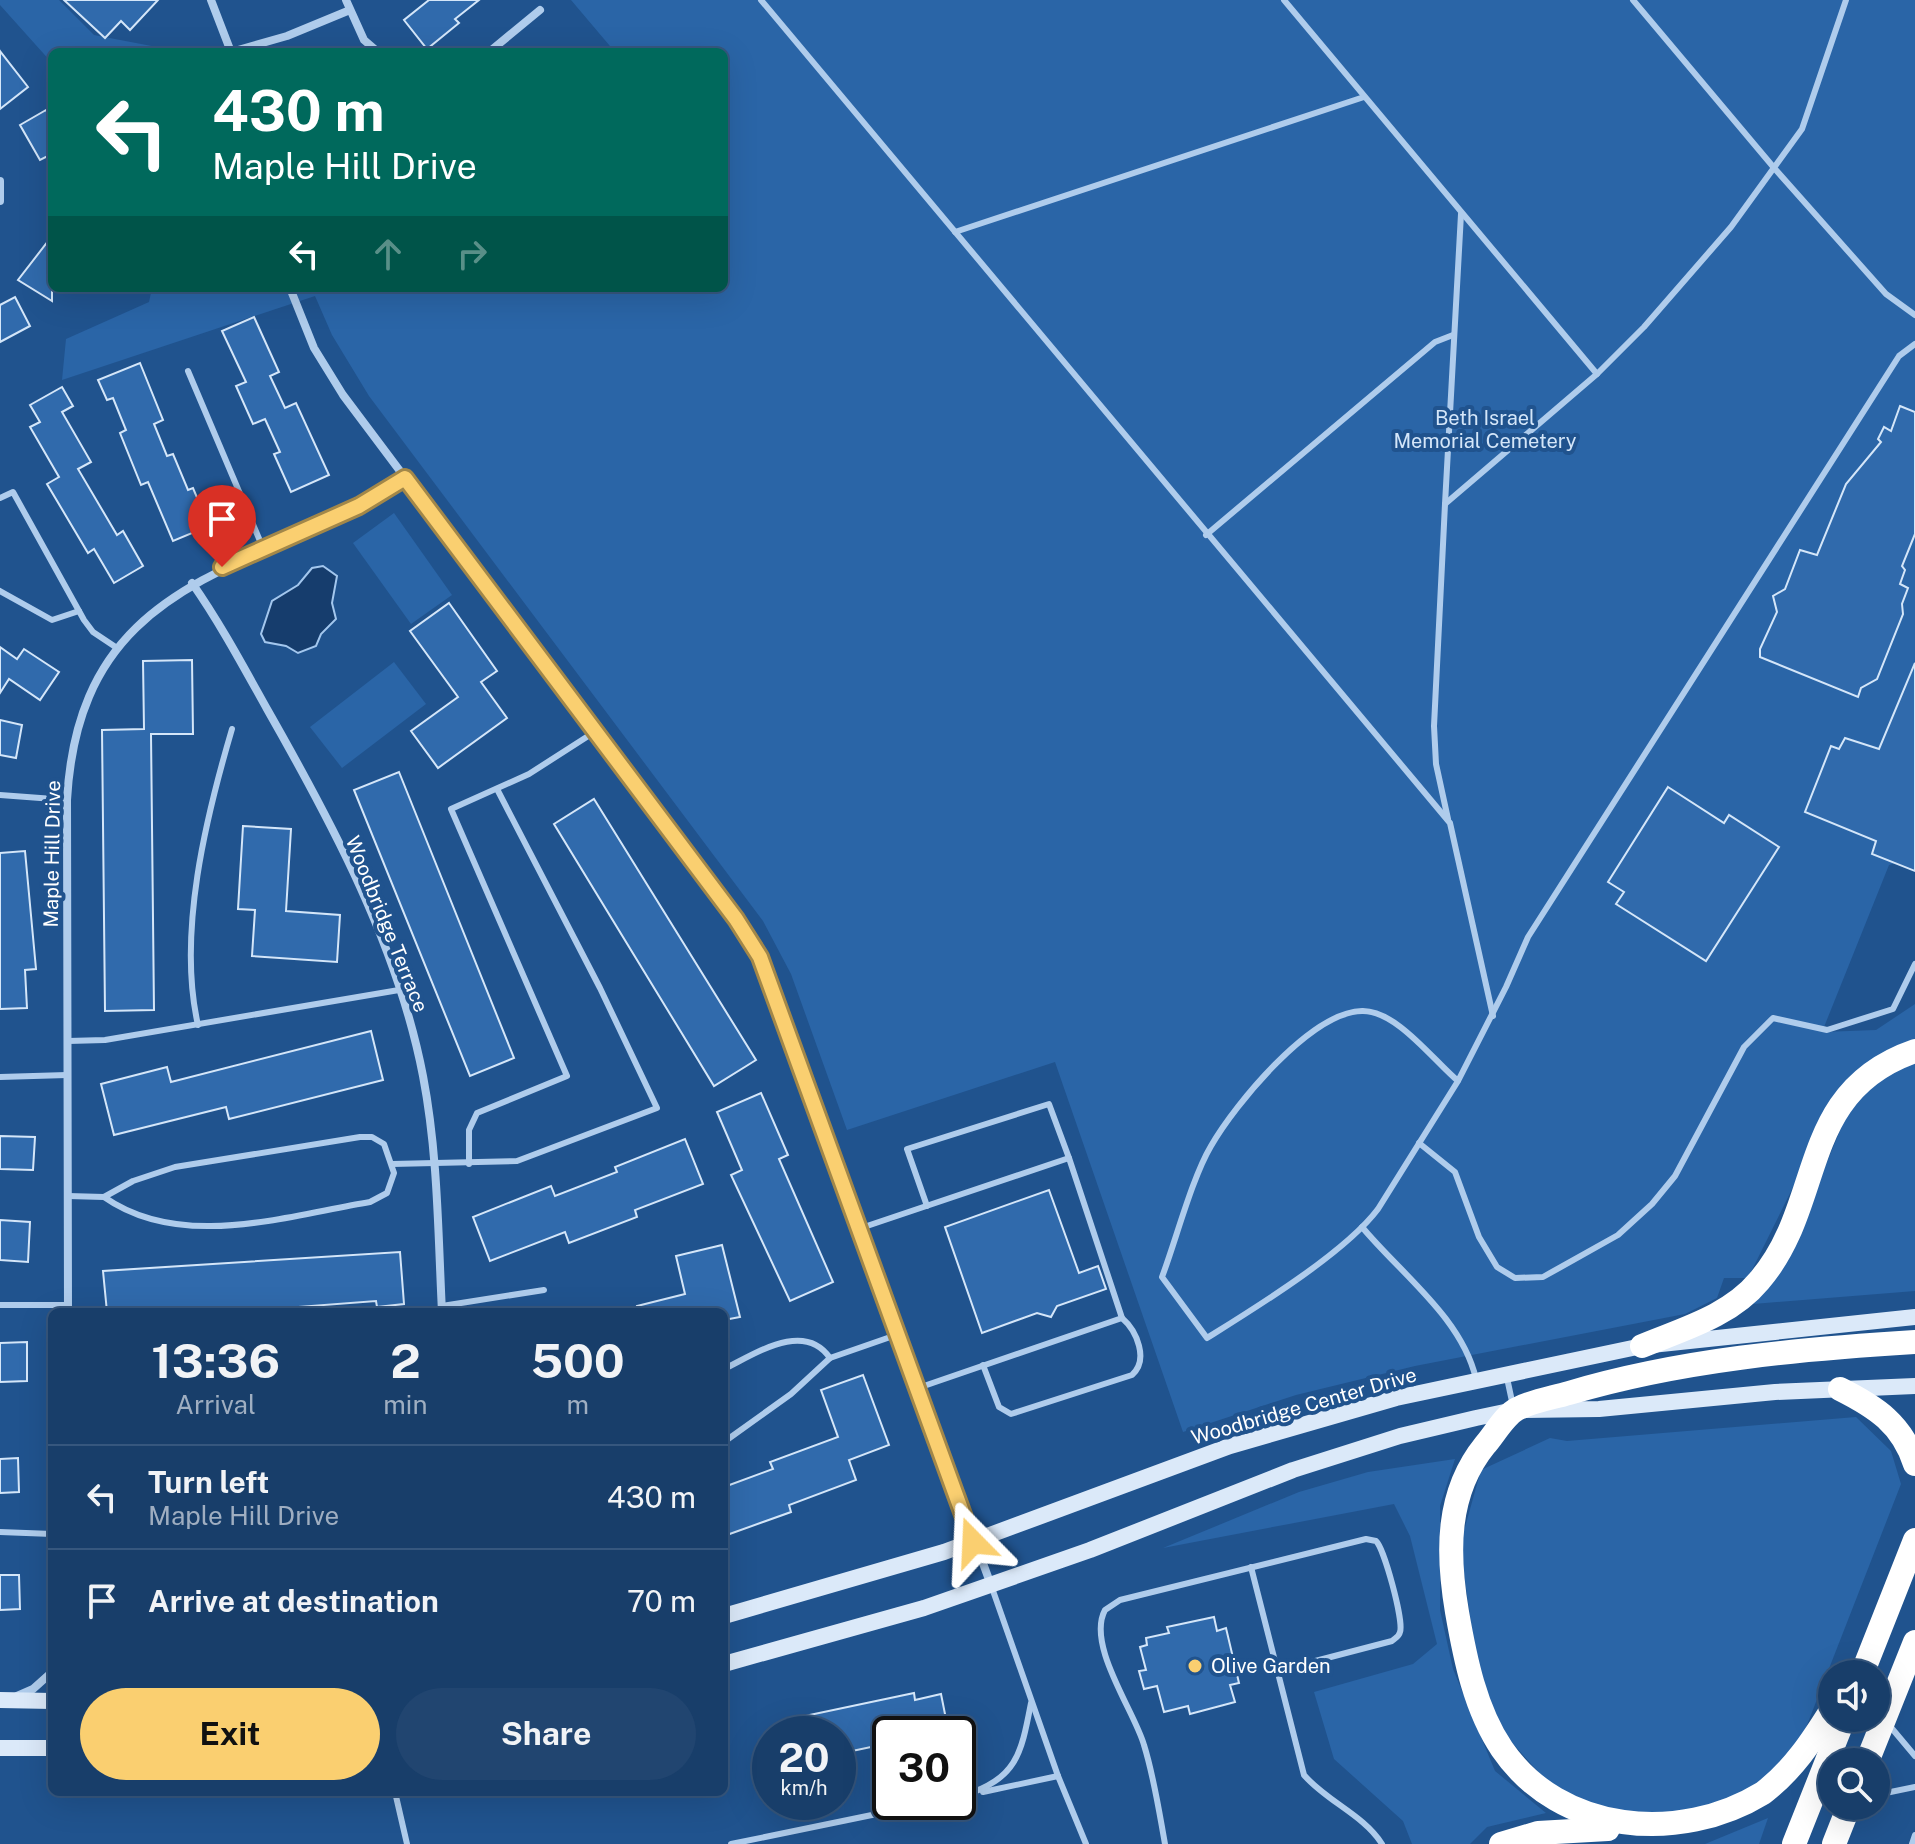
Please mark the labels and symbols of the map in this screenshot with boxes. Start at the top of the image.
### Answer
park label: Beth Israel Memorial Cemetery [1393,406,1577,453]
pin [188,485,256,567]
street label: Maple Hill Drive [39,780,65,928]
street label: Woodbridge Terrace [341,832,433,1016]
street label: Woodbridge Center Drive [1189,1362,1419,1450]
position arrow [931,1500,1015,1584]
place label: Olive Garden [1211,1654,1331,1678]
marker: Olive Garden [1186,1657,1204,1675]
speed limit sign: 30 [872,1716,976,1820]

